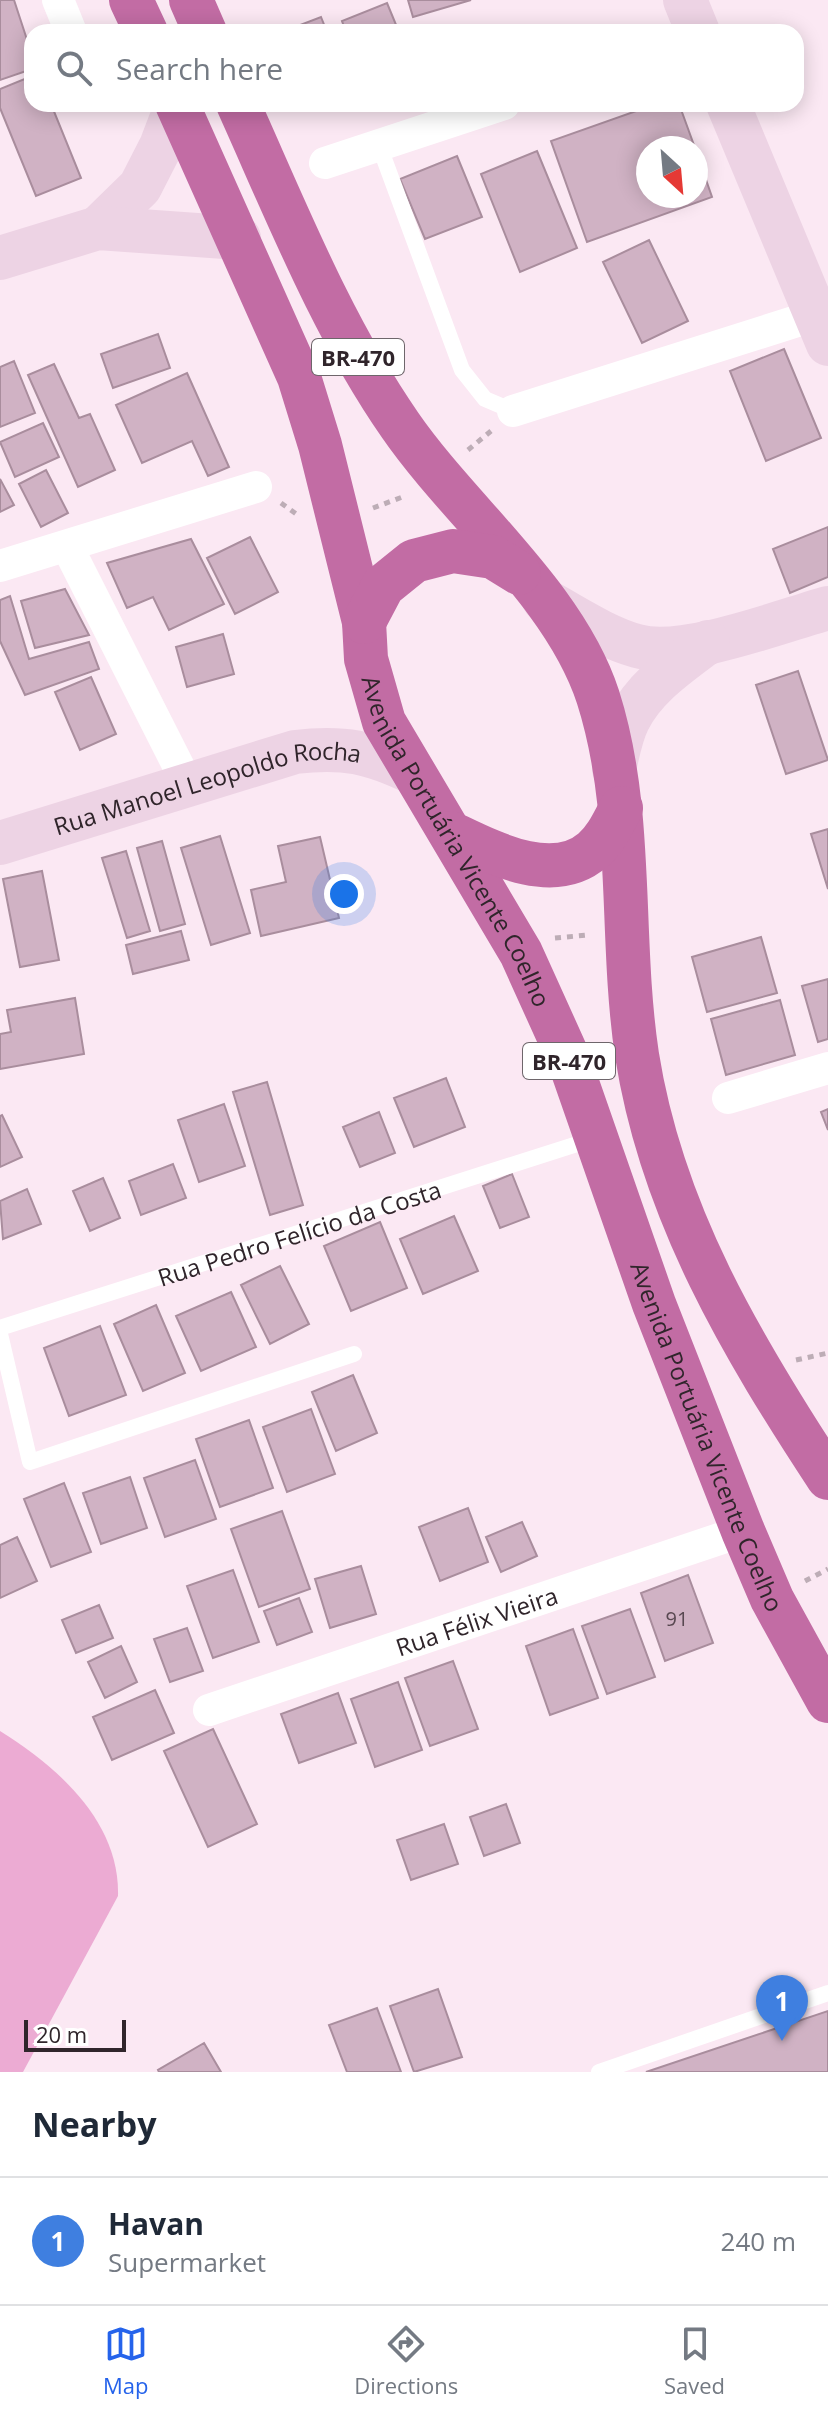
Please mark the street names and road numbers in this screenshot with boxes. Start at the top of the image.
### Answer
road number: BR-470 [312,339,404,375]
street label: Avenida Portuária Vicente Coelho [355,672,559,1012]
street label: Rua Manoel Leopoldo Rocha [49,733,364,842]
road number: BR-470 [523,1043,615,1079]
street label: Rua Pedro Felício da Costa [153,1172,445,1293]
street label: Avenida Portuária Vicente Coelho [624,1257,792,1617]
street label: Rua Félix Vieira [391,1578,562,1663]

